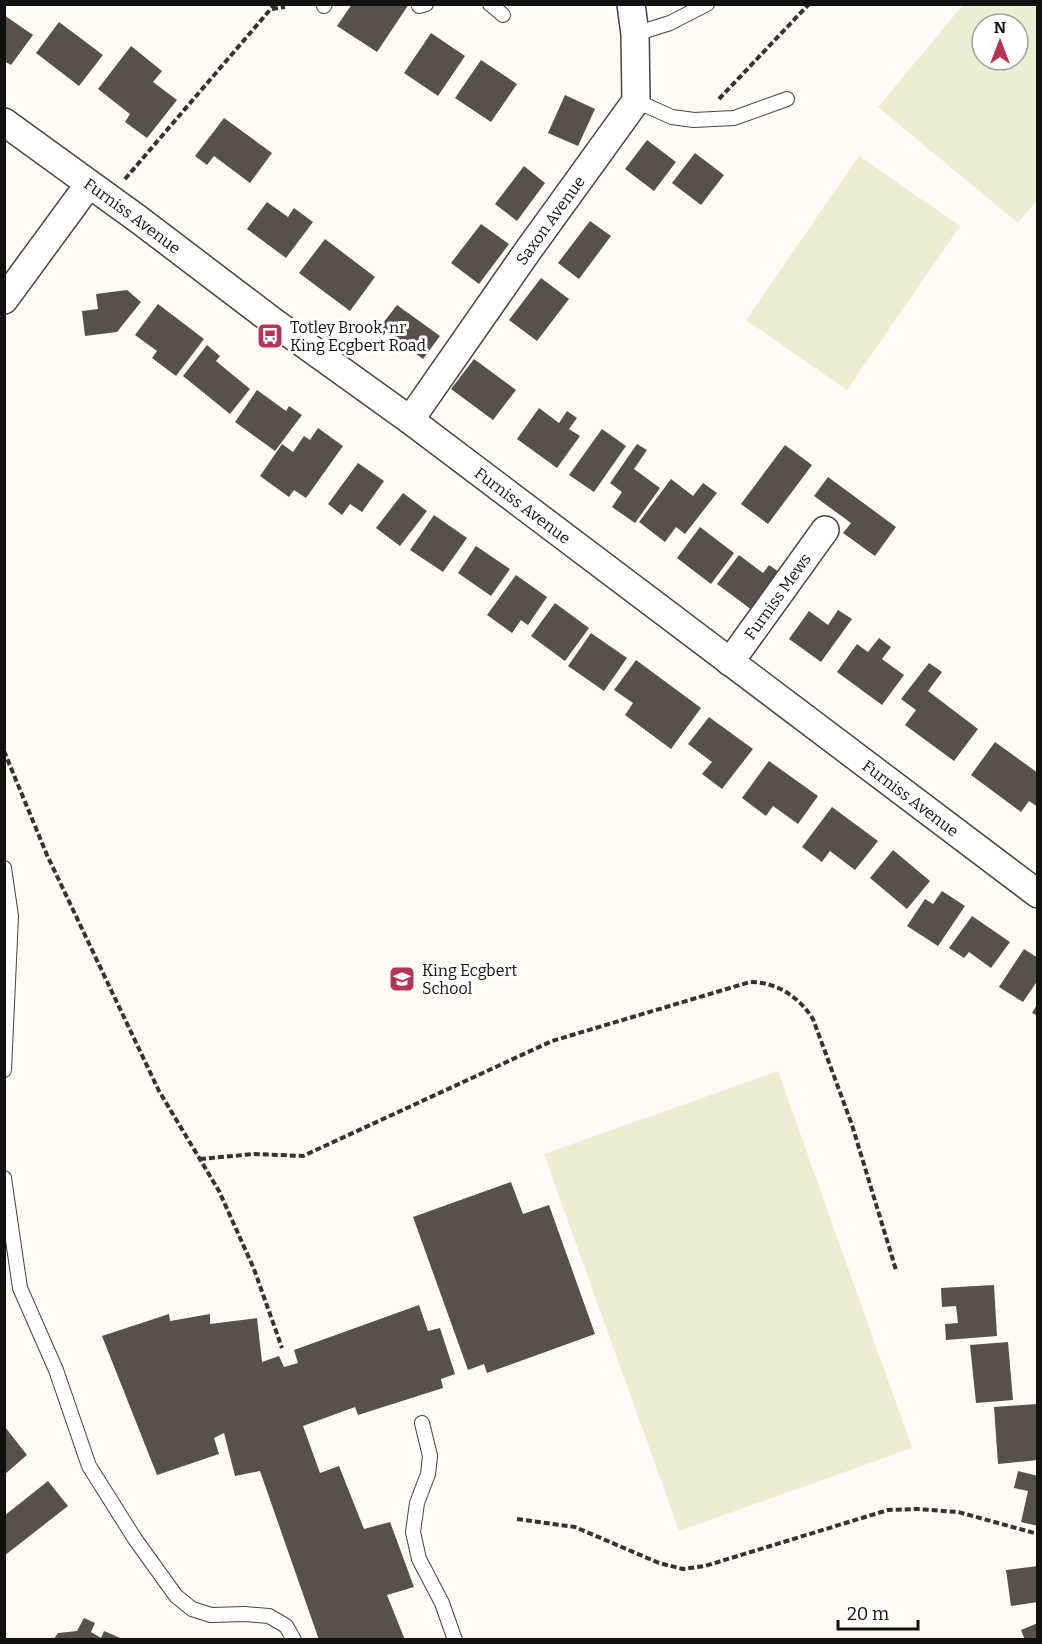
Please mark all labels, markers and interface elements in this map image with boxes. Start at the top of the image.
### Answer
north arrow [970,12,1030,72]
text: N [994,18,1006,37]
street label: Saxon Avenue [512,172,588,268]
street label: Furniss Avenue [81,174,185,258]
place label: Totley Brook, nr King Ecgbert Road [290,318,427,355]
bus stop icon: Totley Brook, nr King Ecgbert Road [255,321,285,351]
street label: Furniss Avenue [471,463,575,547]
street label: Furniss Mews [740,549,815,643]
street label: Furniss Avenue [859,756,962,840]
place label: King Ecgbert School [422,961,517,998]
school or university icon: King Ecgbert School [387,964,417,994]
scale bar [838,1593,918,1631]
text: 20 m [847,1603,889,1625]

